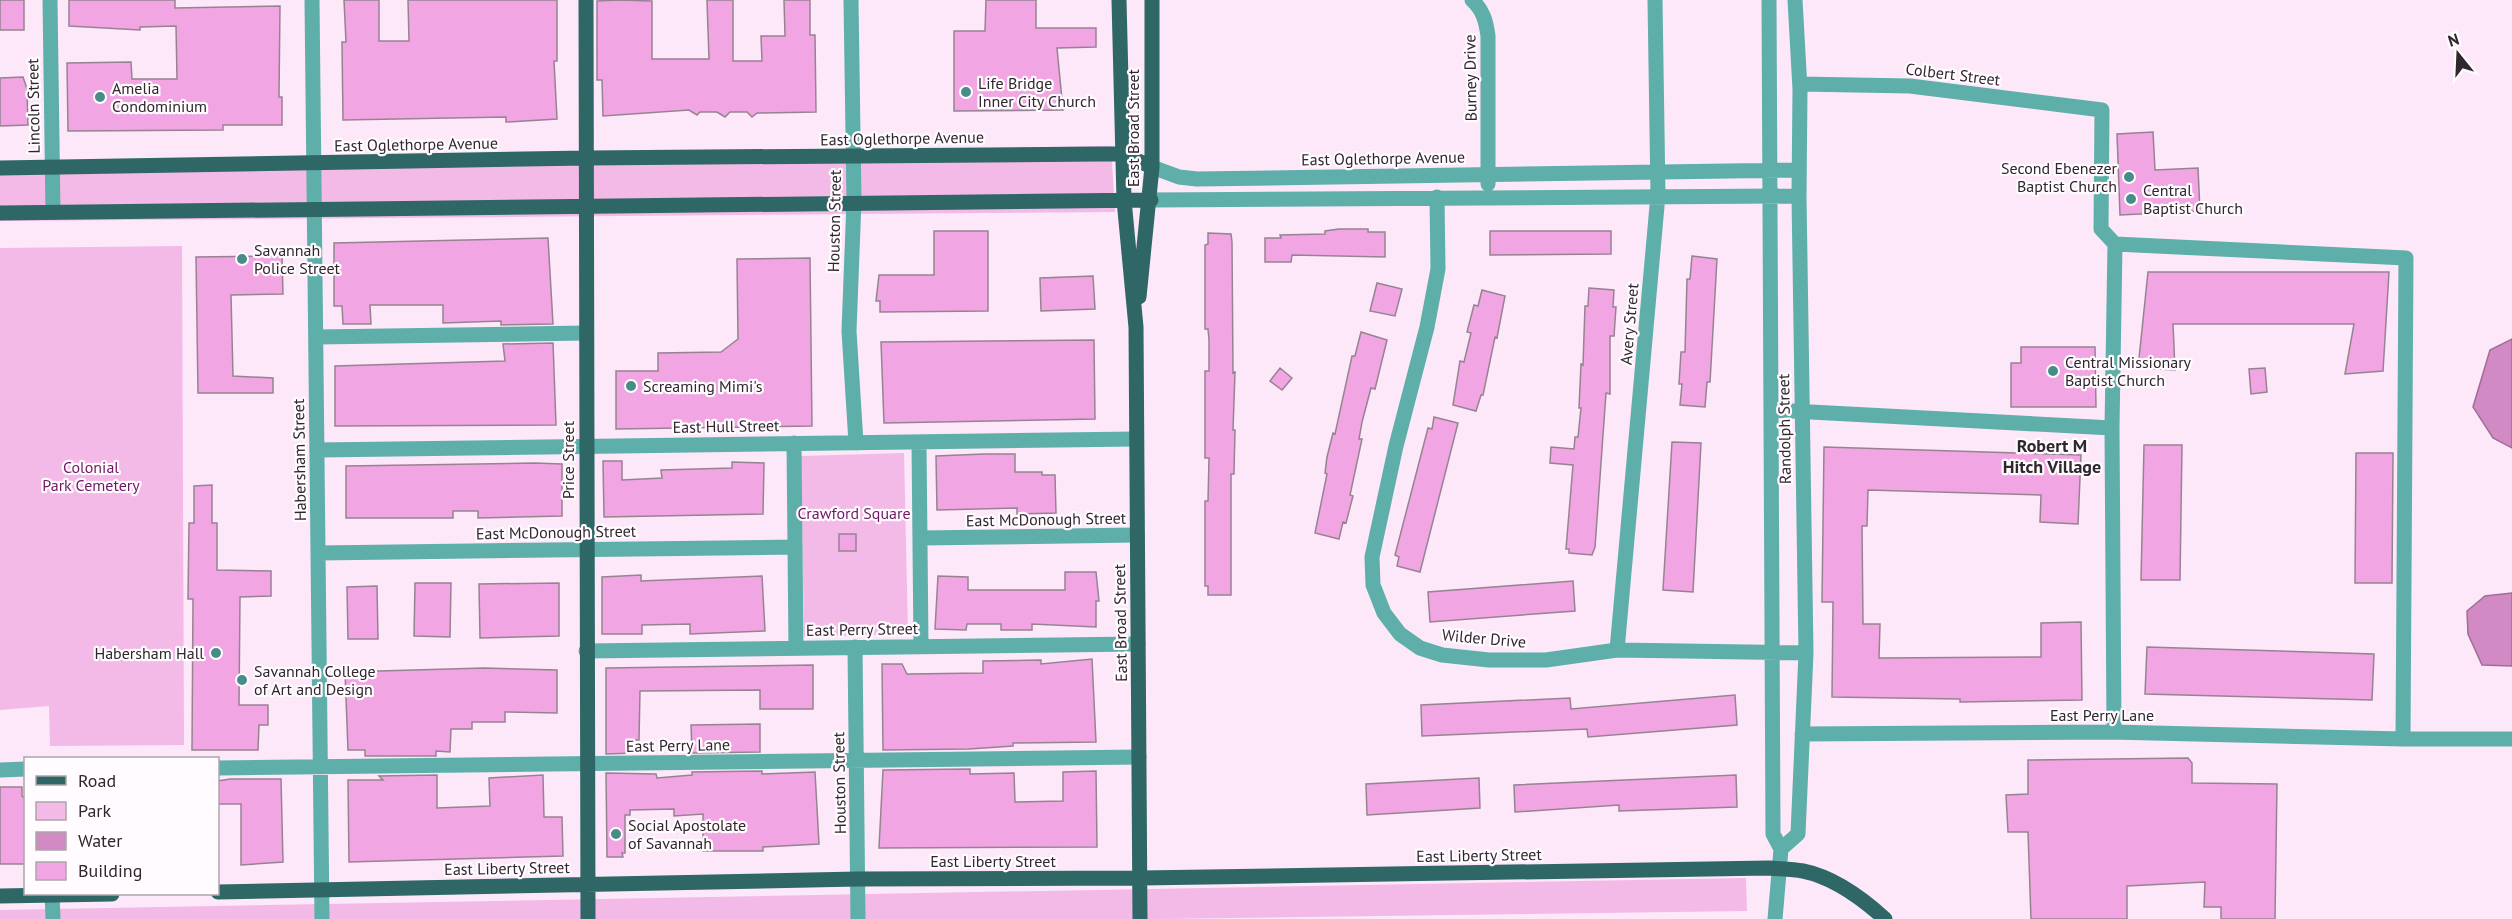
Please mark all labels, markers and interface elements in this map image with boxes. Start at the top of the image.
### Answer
north arrow [2428,24,2488,84]
text: N [2445,29,2461,51]
street label: Burney Drive [1459,34,1481,122]
street label: Lincoln Street [22,58,44,154]
street label: Colbert Street [1905,58,2002,90]
street label: East Broad Street [1123,68,1143,187]
place label: Life Bridge Inner City Church [978,73,1096,111]
place label: Amelia Condominium [112,78,207,116]
marker: Life Bridge Inner City Church [959,85,973,99]
marker: Amelia Condominium [93,90,107,104]
street label: East Oglethorpe Avenue [820,127,984,149]
street label: East Oglethorpe Avenue [334,133,498,155]
street label: East Oglethorpe Avenue [1301,147,1465,169]
place label: Second Ebenezer Baptist Church [2001,158,2118,196]
street label: Houston Street [823,169,845,272]
marker: Second Ebenezer Baptist Church [2122,170,2136,184]
place label: Central Baptist Church [2143,180,2243,218]
marker: Central Baptist Church [2124,192,2138,206]
place label: Savannah Police Street [254,240,341,278]
marker: Savannah Police Street [235,252,249,266]
street label: Avery Street [1615,282,1643,366]
place label: Central Missionary Baptist Church [2065,352,2192,390]
marker: Central Missionary Baptist Church [2046,364,2060,378]
street label: Randolph Street [1773,373,1795,484]
place label: Screaming Mimi's [643,376,763,396]
marker: Screaming Mimi's [624,379,638,393]
street label: Habersham Street [288,398,310,521]
street label: East Hull Street [672,415,780,437]
street label: Price Street [558,420,578,499]
district label: Robert M Hitch Village [2003,434,2101,478]
park label: Colonial Park Cemetery [42,457,140,495]
park label: Crawford Square [797,503,911,523]
street label: East McDonough Street [966,508,1127,530]
street label: East McDonough Street [476,521,637,543]
street label: East Broad Street [1109,563,1131,682]
street label: East Perry Street [806,618,919,640]
street label: Wilder Drive [1441,624,1527,652]
place label: Habersham Hall [94,643,204,663]
marker: Habersham Hall [209,646,223,660]
place label: Savannah College of Art and Design [254,661,376,699]
marker: Savannah College of Art and Design [235,673,249,687]
street label: East Perry Lane [2050,705,2154,725]
street label: Houston Street [828,731,850,834]
street label: East Perry Lane [626,734,730,756]
legend [24,757,219,895]
text: Road [78,769,116,792]
text: Park [78,799,111,822]
place label: Social Apostolate of Savannah [628,815,746,853]
marker: Social Apostolate of Savannah [609,827,623,841]
text: Water [78,829,122,852]
street label: East Liberty Street [1416,844,1543,866]
street label: East Liberty Street [930,851,1056,871]
street label: East Liberty Street [444,857,571,879]
text: Building [78,859,142,882]

